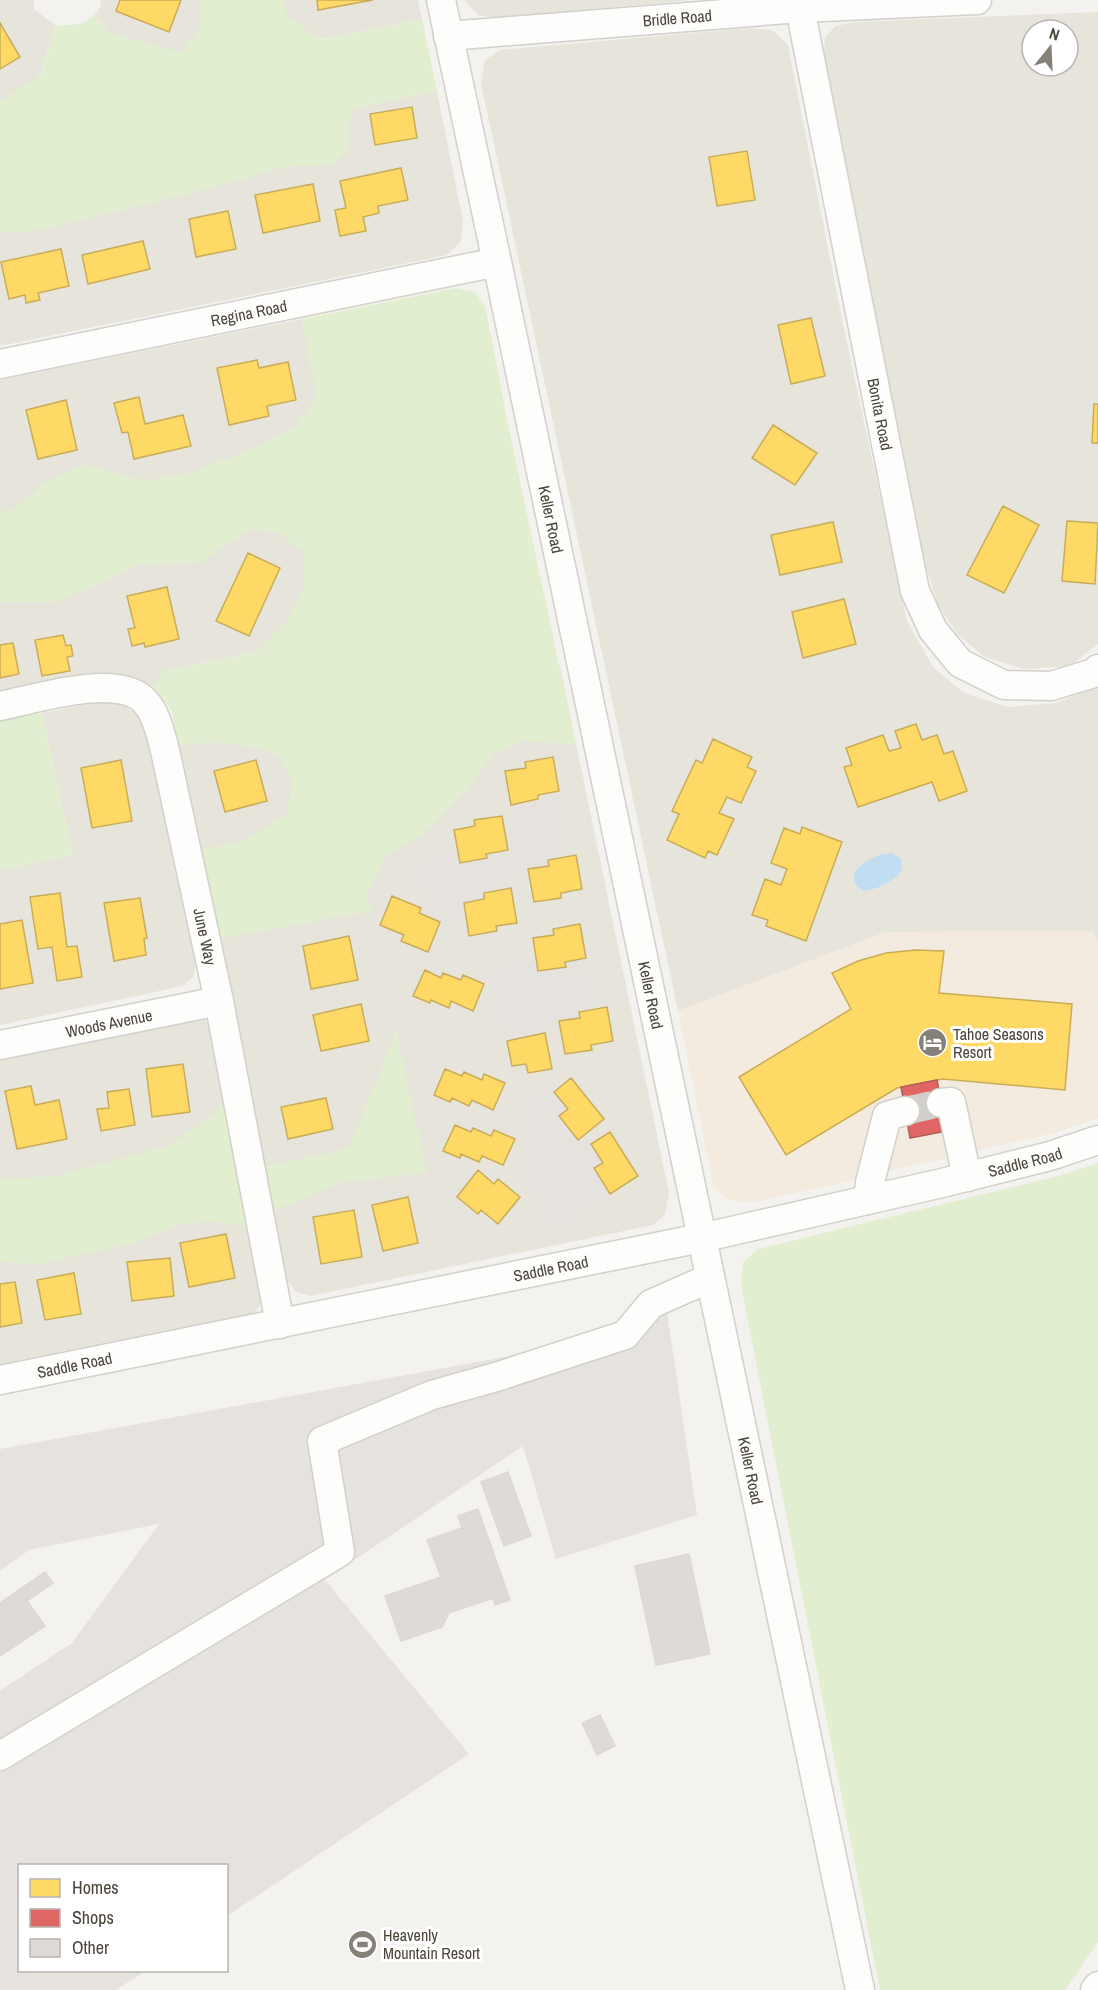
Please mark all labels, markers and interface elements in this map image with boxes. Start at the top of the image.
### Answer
street label: Bridle Road [642,4,713,31]
north arrow [1020,18,1080,78]
text: N [1047,22,1063,46]
street label: Regina Road [209,294,289,331]
street label: Bonita Road [862,376,898,452]
street label: Keller Road [533,484,569,555]
street label: June Way [188,906,222,968]
street label: Keller Road [633,959,669,1031]
street label: Woods Avenue [64,1004,154,1043]
place label: Tahoe Seasons Resort [953,1023,1044,1063]
hotel icon: Tahoe Seasons Resort [916,1027,948,1059]
street label: Saddle Road [986,1142,1065,1182]
street label: Saddle Road [511,1250,590,1287]
street label: Saddle Road [35,1347,114,1383]
street label: Keller Road [733,1435,769,1507]
legend [18,1864,228,1972]
text: Homes [72,1875,119,1900]
text: Shops [72,1905,114,1930]
place label: Heavenly Mountain Resort [383,1924,480,1964]
sports icon: Heavenly Mountain Resort [346,1928,378,1960]
text: Other [72,1935,109,1960]

